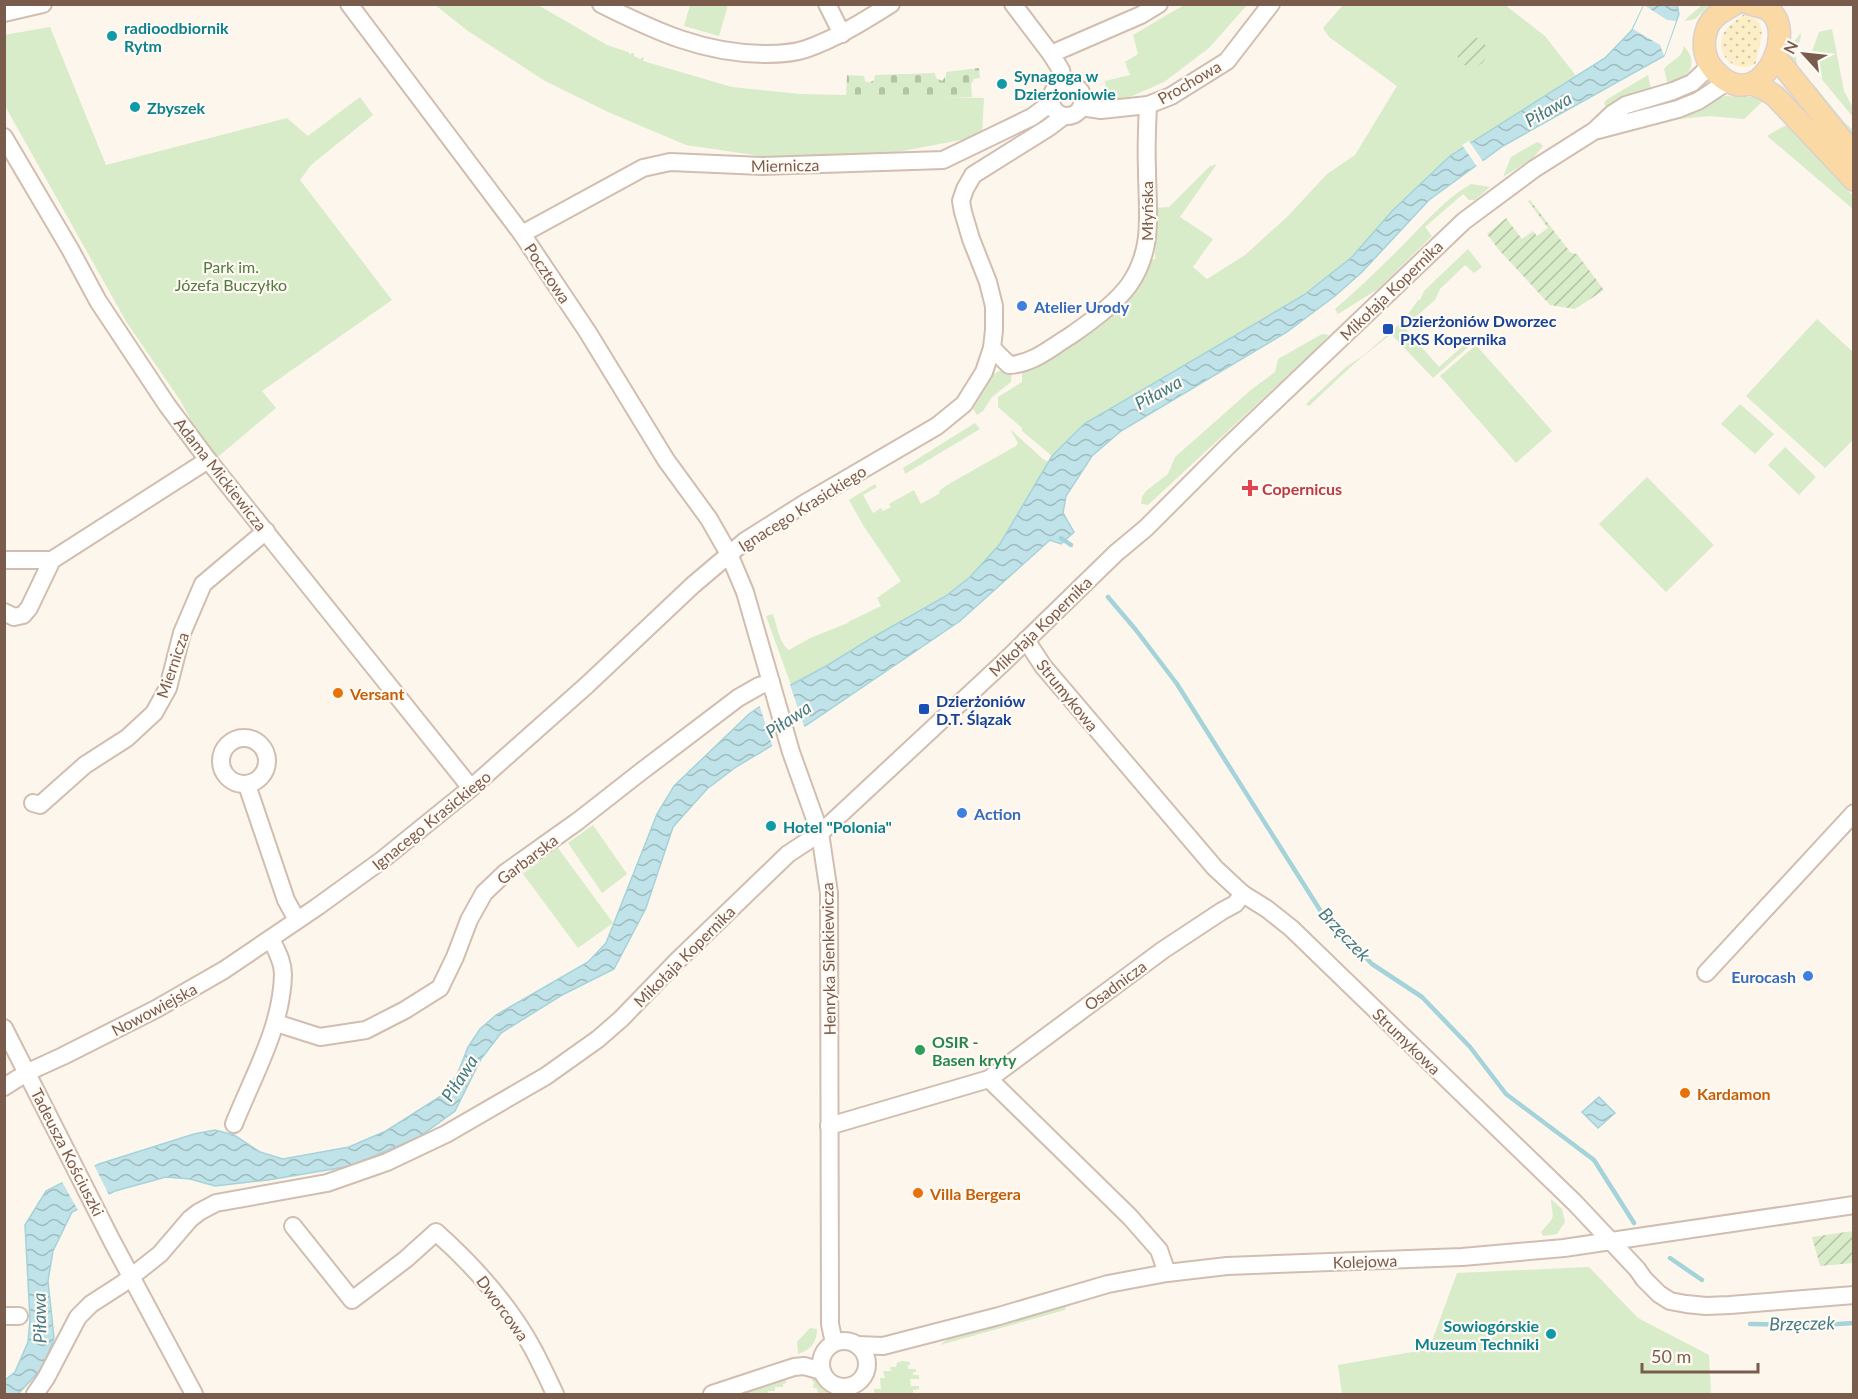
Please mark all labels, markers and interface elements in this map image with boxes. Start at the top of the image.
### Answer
place label: radioodbiornik Rytm [124,18,229,55]
north arrow [1774,24,1834,84]
marker: radioodbiornik Rytm [105,29,119,43]
text: N [1779,37,1801,57]
street label: Prochowa [1154,56,1224,108]
place label: Synagoga w Dzierżoniowie [1014,66,1116,103]
marker: Synagoga w Dzierżoniowie [995,77,1009,91]
water label: Piława [1521,87,1575,131]
place label: Zbyszek [147,98,206,117]
marker: Zbyszek [128,100,142,114]
street label: Miernicza [751,155,819,175]
street label: Młyńska [1137,181,1156,241]
street label: Mikołaja Kopernika [1336,236,1446,344]
street label: Pocztowa [521,239,575,307]
park label: Park im. Józefa Buczyłko [175,257,287,294]
place label: Atelier Urody [1033,297,1130,316]
marker: Atelier Urody [1015,299,1029,313]
place label: Dzierżoniów Dworzec PKS Kopernika [1400,311,1557,348]
marker: Dzierżoniów Dworzec PKS Kopernika [1381,322,1395,336]
water label: Piława [1131,370,1185,414]
street label: Adama Mickiewicza [171,414,271,534]
street label: Ignacego Krasickiego [735,461,869,555]
place label: Copernicus [1262,479,1342,498]
marker: Copernicus [1243,481,1257,495]
street label: Mikołaja Kopernika [985,572,1095,680]
street label: Miernicza [152,630,192,700]
street label: Strumykowa [1033,655,1103,735]
place label: Versant [349,684,404,703]
marker: Versant [331,686,345,700]
place label: Dzierżoniów D.T. Ślązak [936,691,1025,728]
water label: Piława [761,696,815,742]
marker: Dzierżoniów D.T. Ślązak [917,702,931,716]
street label: Ignacego Krasickiego [368,766,494,874]
place label: Action [973,804,1021,823]
marker: Action [955,806,969,820]
place label: Hotel "Polonia" [783,817,892,836]
marker: Hotel "Polonia" [764,819,778,833]
street label: Garbarska [493,830,561,888]
street label: Henryka Sienkiewicza [817,882,839,1036]
street label: Mikołaja Kopernika [629,901,739,1011]
water label: Brzęczek [1315,902,1376,966]
street label: Osadnicza [1080,956,1150,1014]
place label: Eurocash [1731,967,1796,986]
marker: Eurocash [1801,969,1815,983]
street label: Nowowiejska [108,979,200,1039]
street label: Strumykowa [1369,1004,1445,1078]
place label: OSIR - Basen kryty [932,1032,1017,1069]
marker: OSIR - Basen kryty [913,1043,927,1057]
water label: Piława [436,1051,482,1105]
place label: Kardamon [1697,1084,1771,1103]
street label: Tadeusza Kościuszki [28,1085,108,1219]
marker: Kardamon [1678,1086,1692,1100]
place label: Villa Bergera [929,1184,1021,1203]
marker: Villa Bergera [911,1186,925,1200]
street label: Kolejowa [1332,1250,1398,1272]
street label: Dworcowa [473,1272,533,1344]
water label: Piława [28,1292,50,1344]
water label: Brzęczek [1769,1311,1835,1335]
place label: Sowiogórskie Muzeum Techniki [1415,1316,1539,1353]
marker: Sowiogórskie Muzeum Techniki [1544,1327,1558,1341]
scale bar [1642,1336,1758,1374]
text: 50 m [1651,1345,1691,1367]

